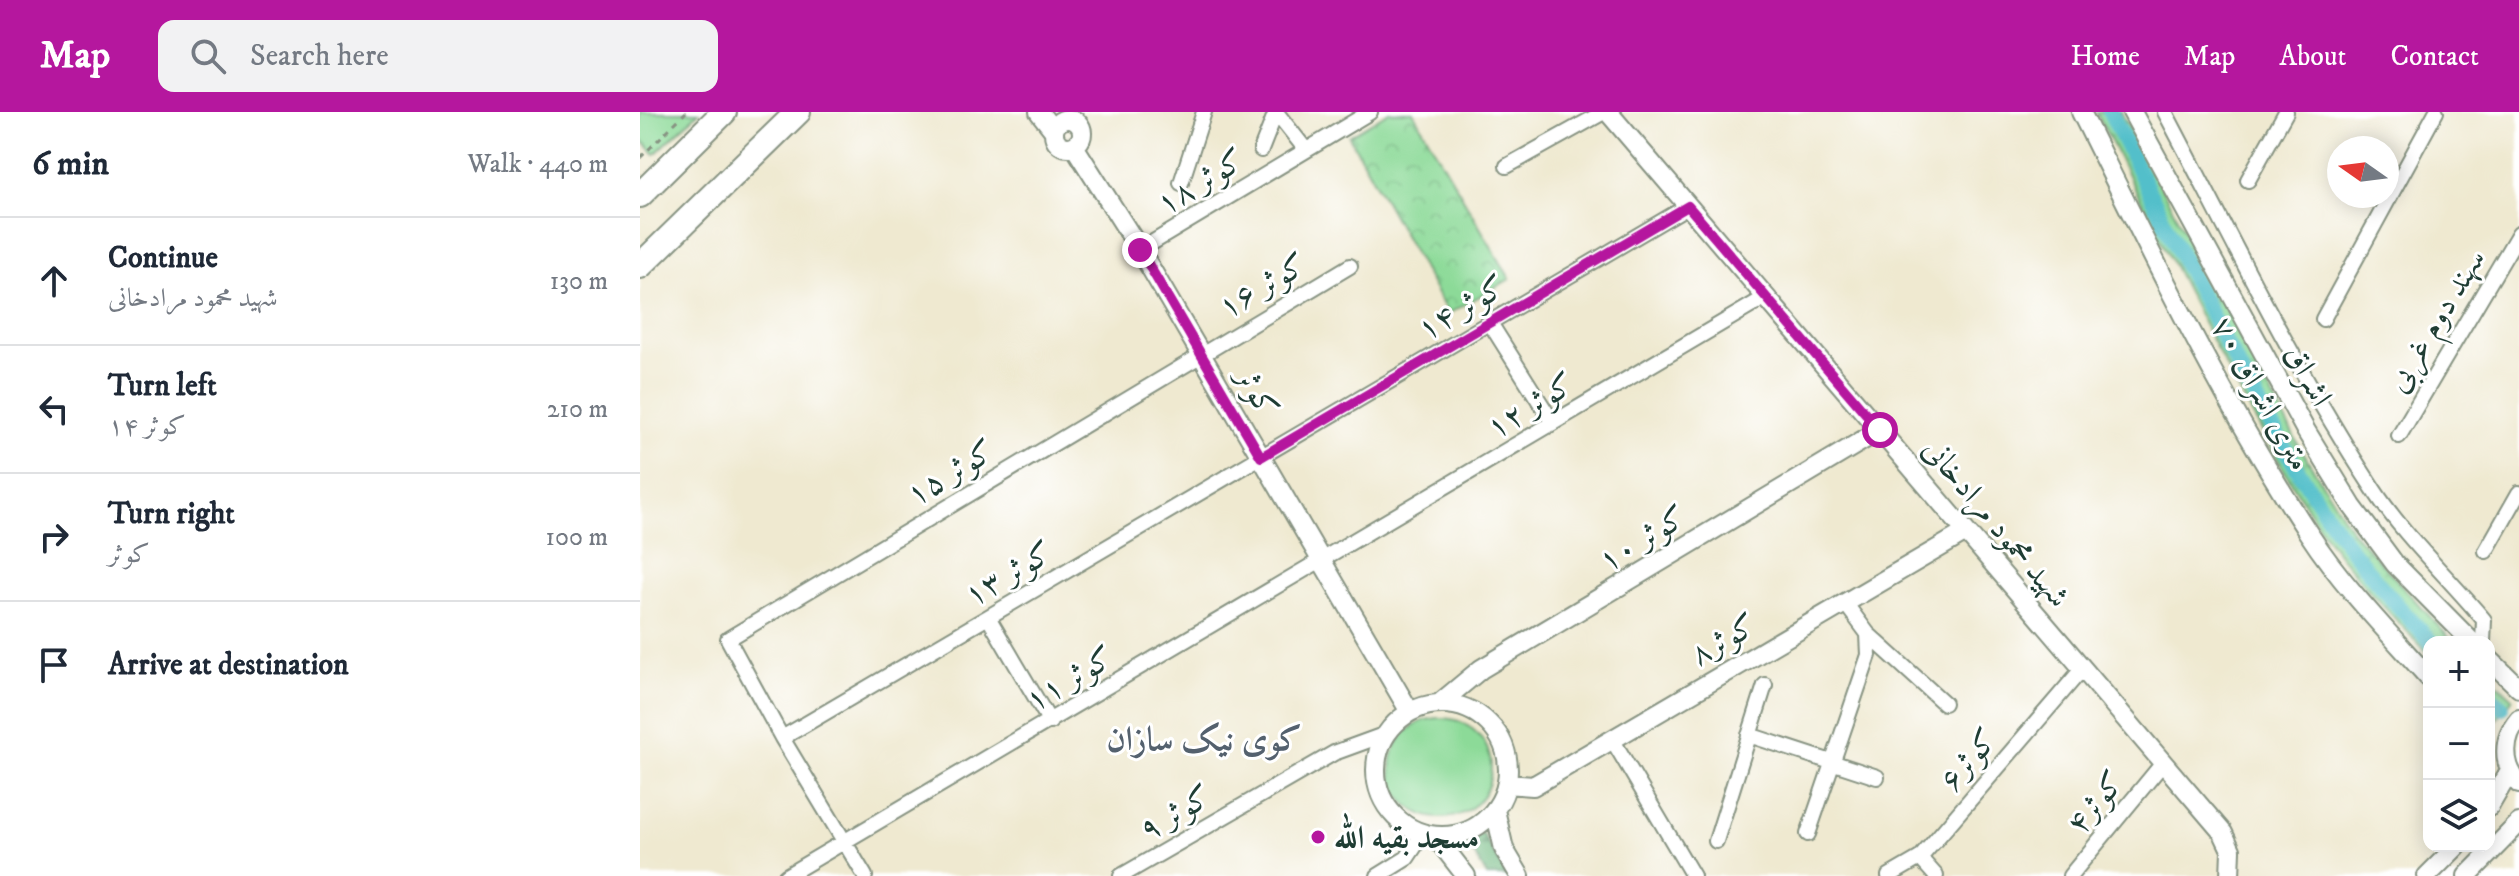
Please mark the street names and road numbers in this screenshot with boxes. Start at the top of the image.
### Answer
street label: کوثر ۱۸ [1150,141,1252,225]
street label: سهند دوم غربی [2378,242,2500,403]
street label: کوثر ۱۶ [1212,245,1314,328]
street label: کوثر ۱۴ [1411,267,1513,350]
street label: ۷۰ متری اشراق [2201,310,2319,478]
street label: اشراق [2274,338,2340,414]
street label: کوثر [1225,358,1286,425]
street label: کوثر ۱۲ [1480,365,1582,449]
street label: شهید محمود مرادخانی [1913,430,2078,616]
street label: ۱۵ کوثر [900,432,1002,516]
street label: کوثر ۱۰ [1592,498,1694,582]
street label: کوثر ۱۳ [958,533,1060,616]
street label: کوثر۸ [1684,606,1764,676]
street label: کوثر ۱۱ [1019,638,1121,721]
street label: کوثر۶ [1931,721,2008,800]
street label: کوثر۴ [2059,764,2134,843]
street label: کوثر ۹ [1133,777,1219,850]

